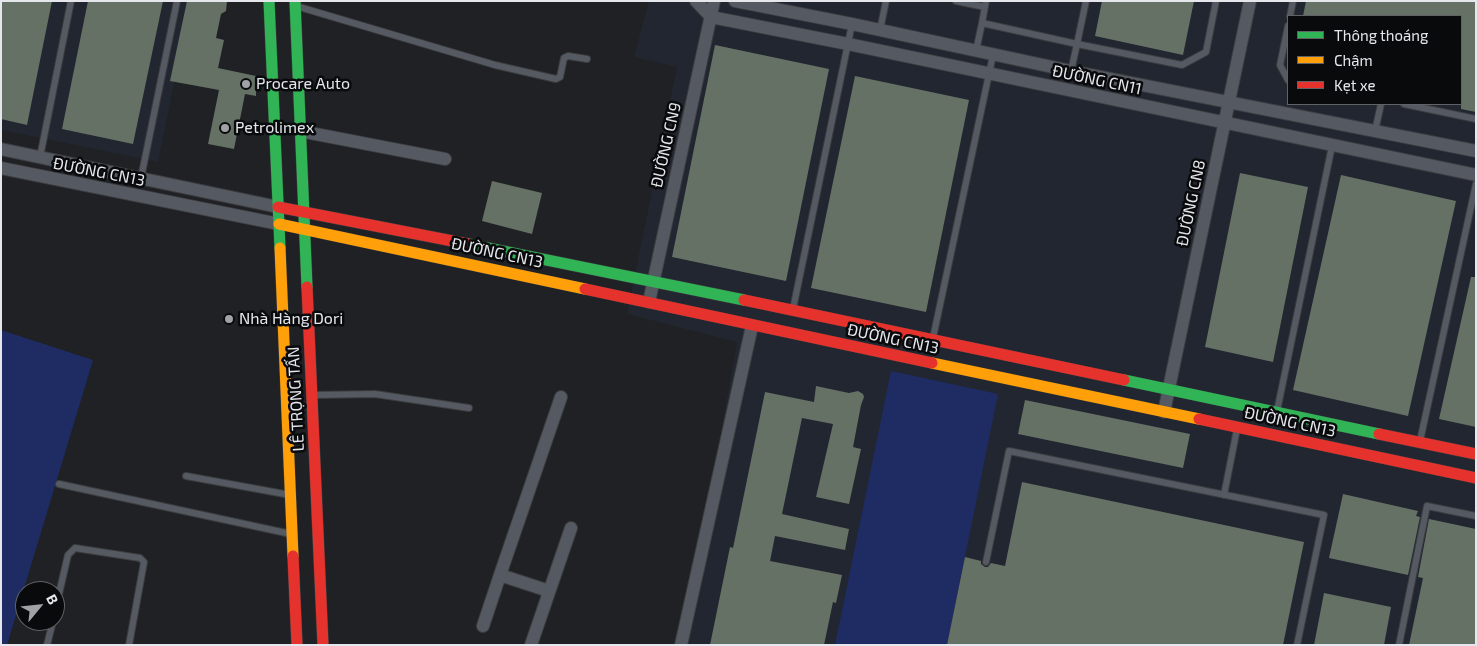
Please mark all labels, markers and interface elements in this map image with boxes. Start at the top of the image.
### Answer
legend [1287,15,1462,105]
text: Thông thoáng [1334,26,1428,44]
text: Chậm [1334,51,1373,69]
street label: ĐƯỜNG CN11 [1051,61,1143,99]
place label: Procare Auto [256,74,350,94]
text: Kẹt xe [1334,76,1376,94]
marker: Procare Auto [240,78,252,90]
street label: ĐƯỜNG CN9 [647,100,685,190]
place label: Petrolimex [235,118,314,138]
marker: Petrolimex [219,122,231,134]
street label: ĐƯỜNG CN13 [51,154,147,190]
street label: ĐƯỜNG CN8 [1173,158,1209,248]
street label: ĐƯỜNG CN13 [449,234,545,272]
place label: Nhà Hàng Dori [239,309,343,329]
marker: Nhà Hàng Dori [223,313,235,325]
street label: ĐƯỜNG CN13 [845,320,941,358]
street label: LÊ TRỌNG TẤN [284,346,308,452]
street label: ĐƯỜNG CN13 [1242,403,1338,441]
north arrow [15,581,65,631]
text: B [43,591,62,607]

